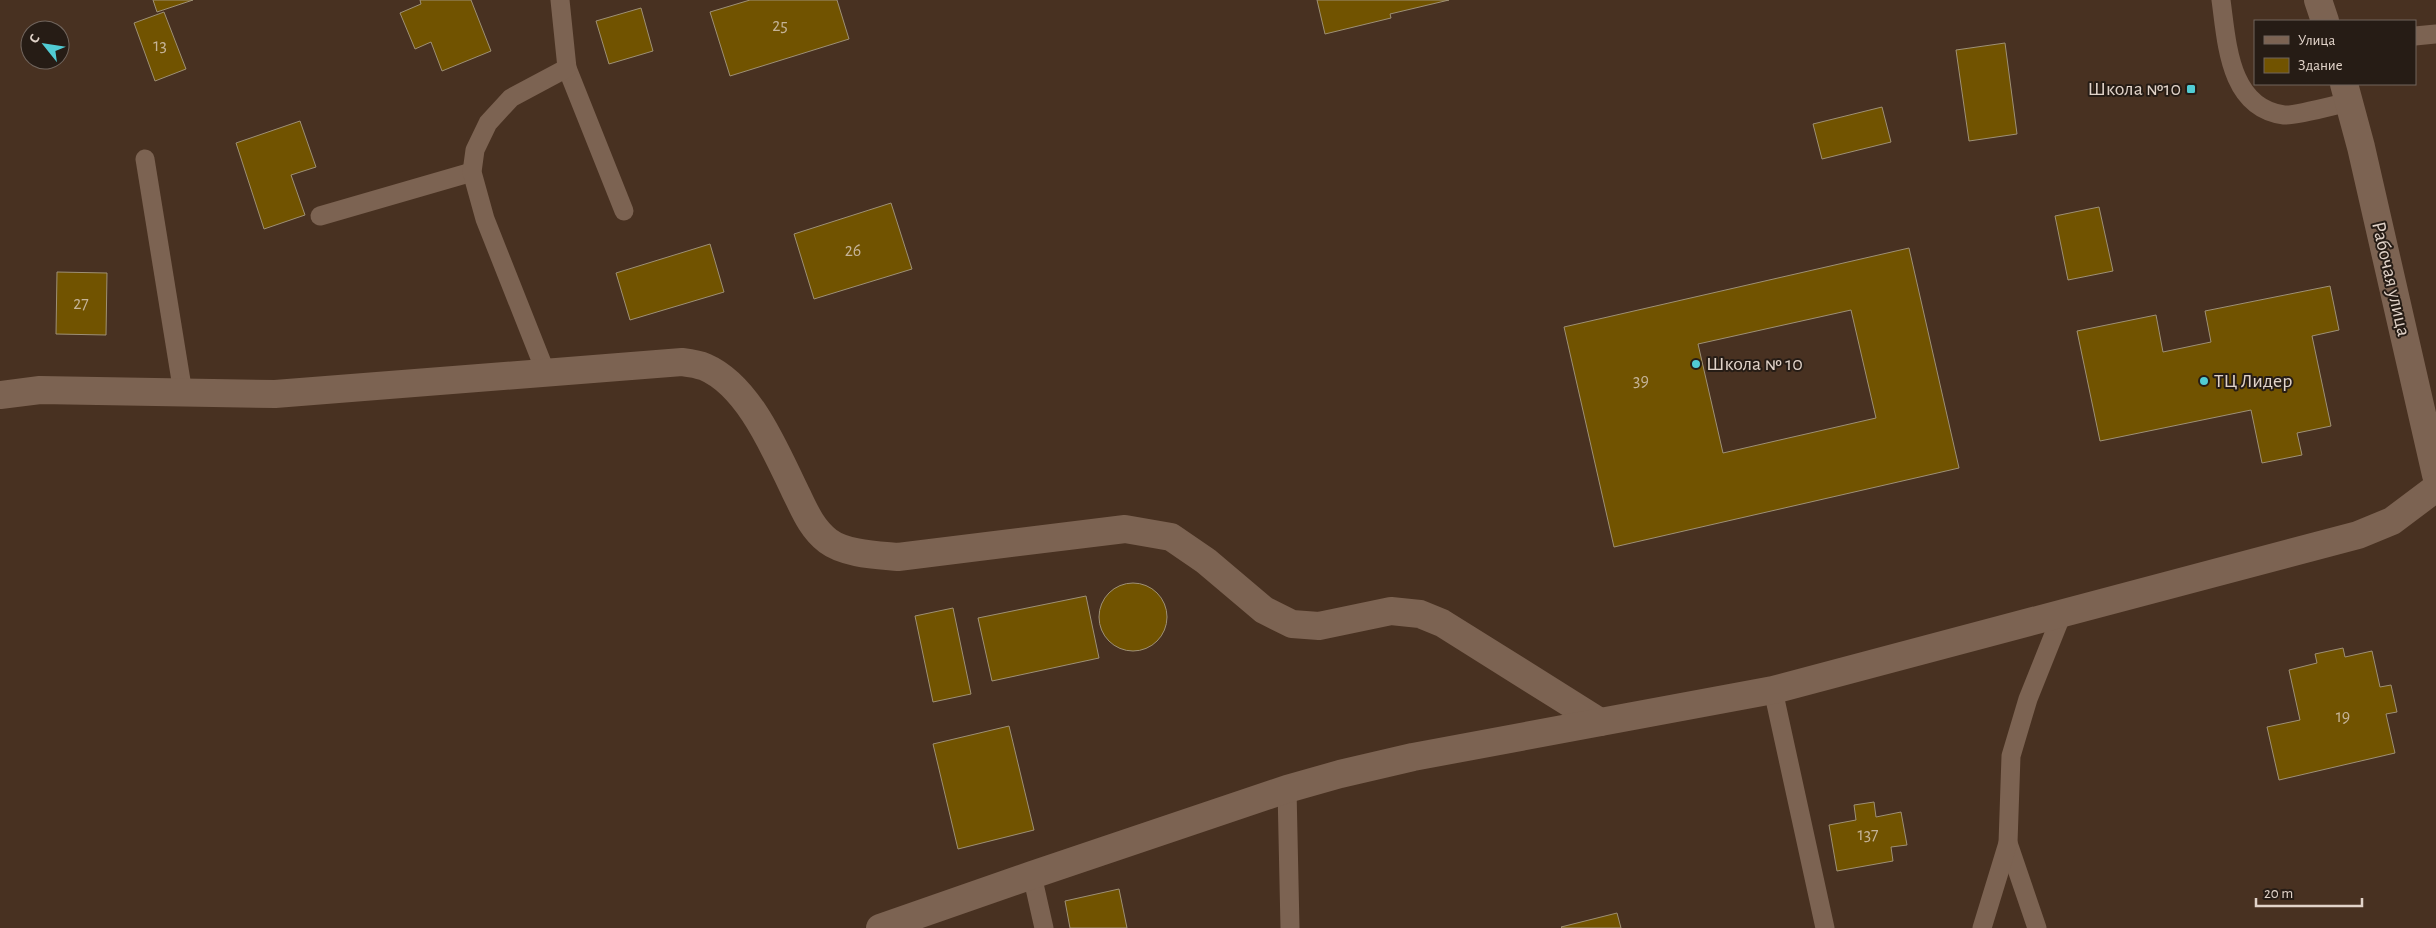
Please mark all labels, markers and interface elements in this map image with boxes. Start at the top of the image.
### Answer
house number: 25 [772,17,788,35]
north arrow [20,20,70,70]
legend [2254,20,2416,85]
text: С [27,32,43,46]
text: Улица [2298,33,2335,48]
house number: 13 [153,37,167,55]
text: Здание [2298,58,2343,73]
place label: Школа №10 [2088,79,2181,99]
marker: Школа №10 [2185,83,2197,95]
street label: Рабочая улица [2368,220,2414,338]
house number: 26 [845,242,861,260]
house number: 27 [73,295,89,313]
place label: Школа № 10 [1706,354,1803,374]
marker: Школа № 10 [1690,358,1702,370]
place label: ТЦ Лидер [2214,371,2292,391]
house number: 39 [1633,372,1649,390]
marker: ТЦ Лидер [2198,375,2210,387]
house number: 19 [2336,708,2350,726]
house number: 137 [1857,826,1879,844]
scale bar [2256,876,2362,908]
text: 20 m [2264,886,2293,901]

